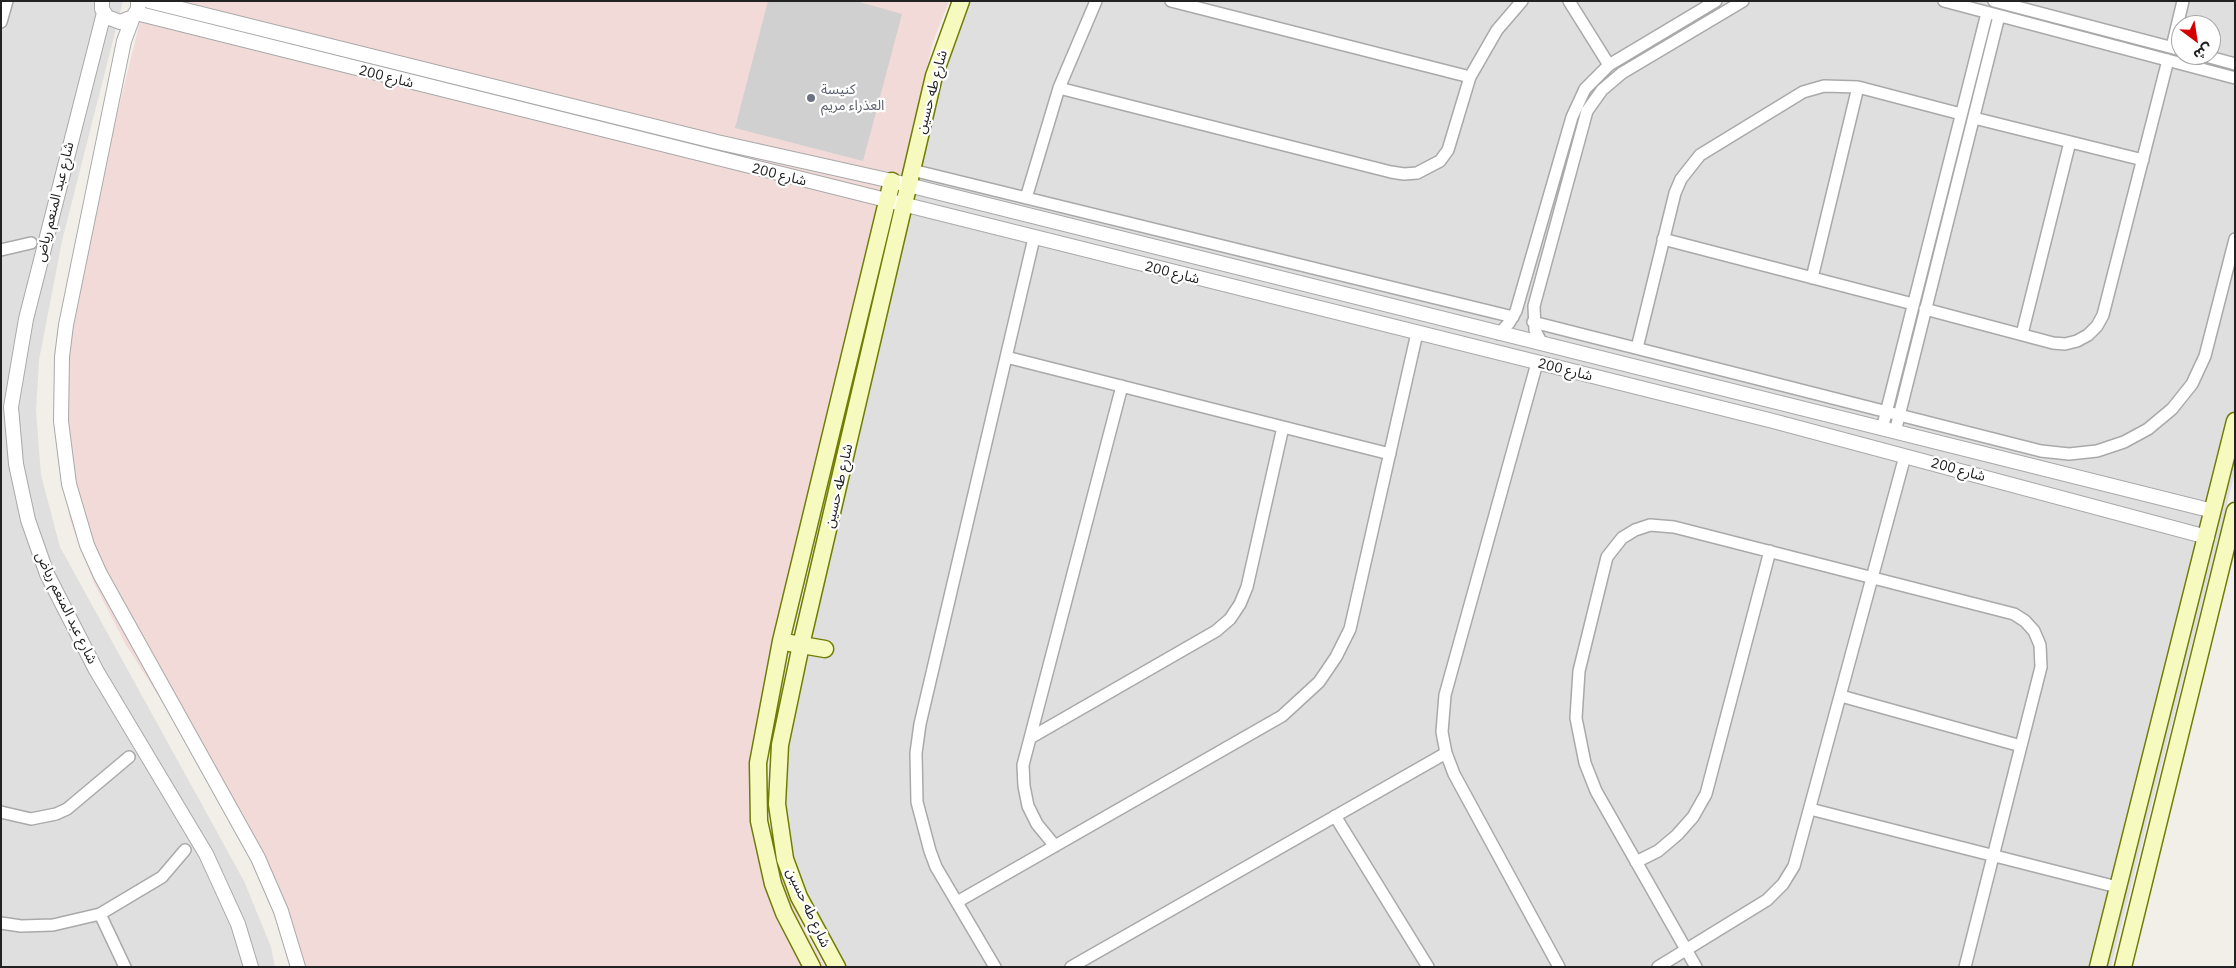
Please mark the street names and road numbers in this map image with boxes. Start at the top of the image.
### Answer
street label: شارع طه حسين [913,48,951,136]
street label: شارع 200 [357,62,415,92]
street label: شارع عبد المنعم رياض [32,140,78,264]
street label: شارع 200 [750,160,808,190]
street label: شارع 200 [1143,258,1201,288]
street label: شارع 200 [1536,355,1594,385]
street label: شارع طه حسين [821,442,857,530]
street label: شارع 200 [1929,455,1987,485]
street label: شارع عبد المنعم رياض [32,549,100,667]
street label: شارع طه حسين [782,866,834,950]

